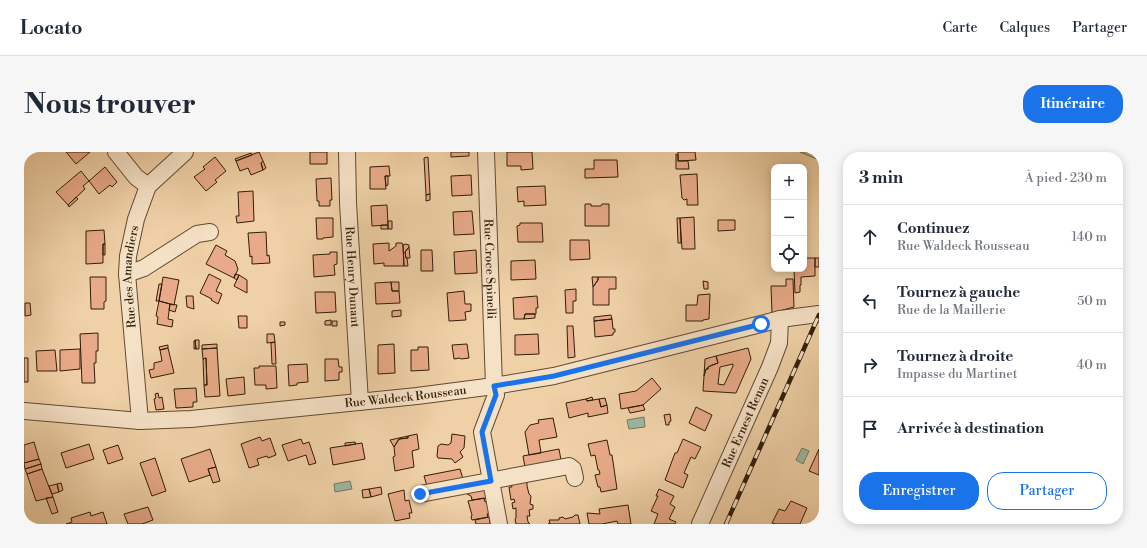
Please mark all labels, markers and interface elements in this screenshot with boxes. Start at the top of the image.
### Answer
text: Locato [20,16,82,40]
text: Carte [942,19,977,37]
text: Calques [999,19,1050,37]
text: Partager [1072,19,1127,37]
button: Itinéraire [1023,85,1123,123]
text: Nous trouver [24,87,196,122]
map controls [771,164,807,272]
button: + [771,164,807,200]
text: 3 min [859,167,903,189]
text: À pied · 230 m [1025,170,1107,186]
button: − [771,200,807,236]
street label: Rue Croce Spinelli [480,218,499,319]
text: Continuez [897,219,969,238]
street label: Rue des Amandiers [120,224,142,329]
street label: Rue Henry Dunant [341,226,363,329]
icon: ahead [859,226,881,248]
text: 140 m [1071,229,1107,245]
button: locate [771,236,807,272]
text: Rue Waldeck Rousseau [897,238,1030,254]
text: Tournez à gauche [897,283,1020,302]
icon: left [859,290,881,312]
text: 50 m [1077,293,1107,309]
text: Rue de la Maillerie [897,302,1006,318]
route start [752,315,770,333]
text: Tournez à droite [897,347,1013,366]
icon: right [859,354,881,376]
text: 40 m [1077,357,1107,373]
text: Impasse du Martinet [897,366,1017,382]
street label: Rue Ernest Renan [719,375,772,470]
street label: Rue Waldeck Rousseau [344,383,467,411]
icon: arrive [859,418,881,440]
text: Arrivée à destination [897,419,1044,438]
button: Enregistrer [859,472,979,510]
button: Partager [987,472,1107,510]
route end [411,485,429,503]

